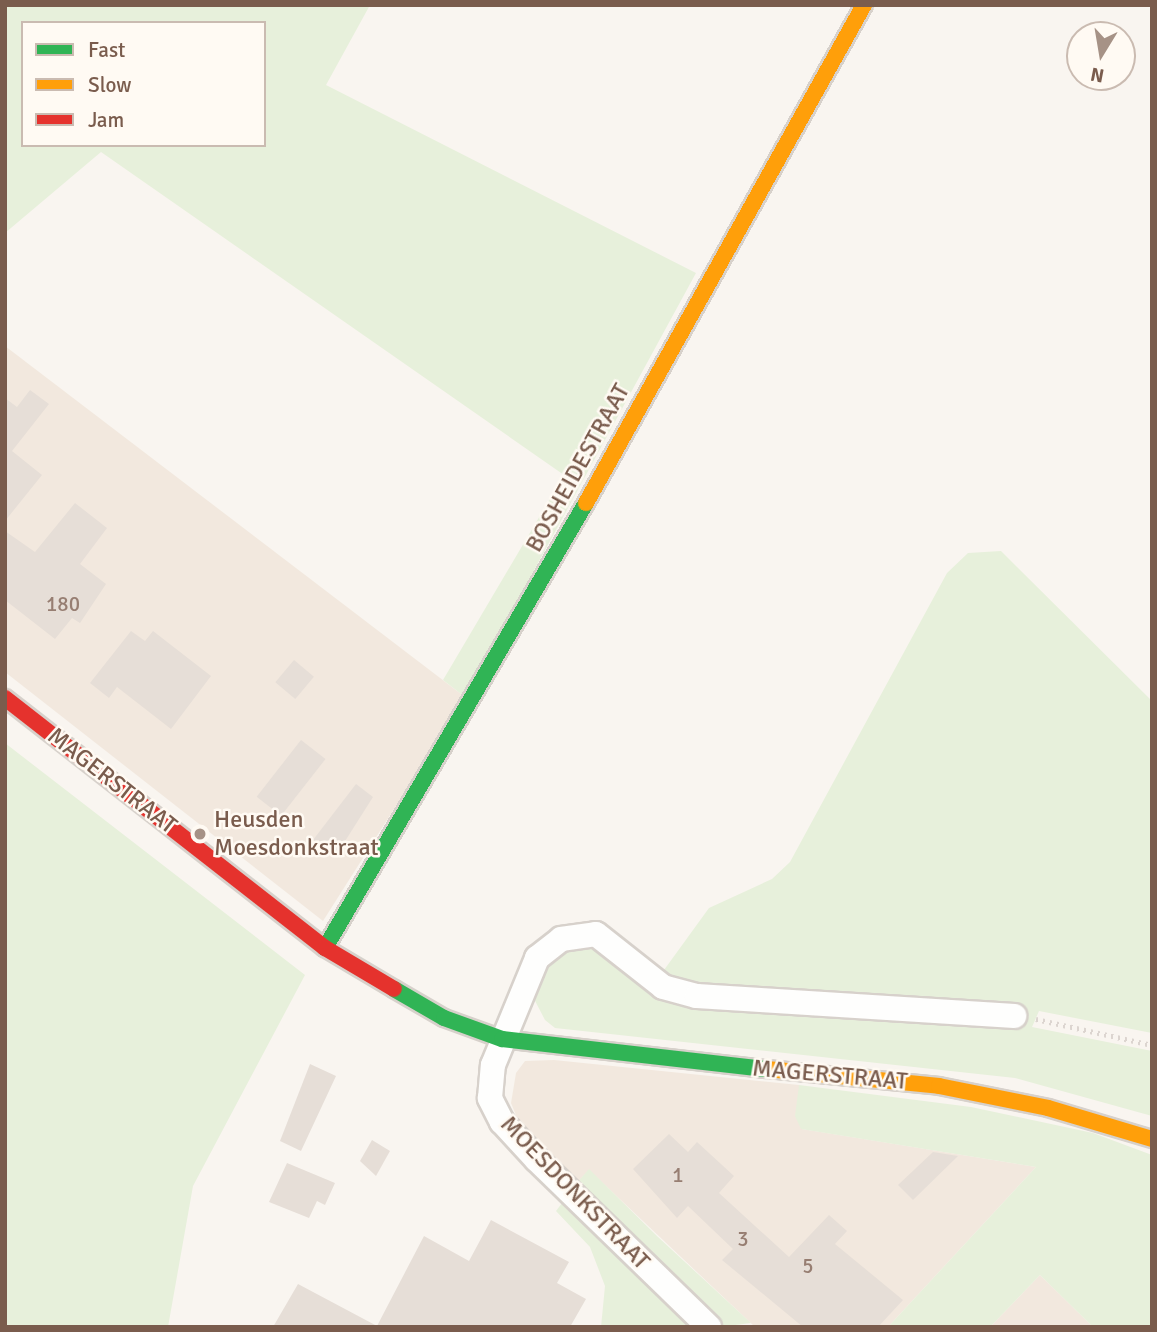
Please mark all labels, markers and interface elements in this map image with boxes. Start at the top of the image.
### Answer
legend [21,21,266,147]
north arrow [1066,21,1136,91]
text: Fast [88,37,125,63]
text: N [1089,62,1106,88]
text: Slow [88,72,132,98]
text: Jam [88,107,124,133]
street label: BOSHEIDESTRAAT [520,379,636,557]
house number: 180 [46,591,80,617]
street label: MAGERSTRAAT [42,722,182,840]
place label: Heusden Moesdonkstraat [214,806,379,862]
marker: Heusden Moesdonkstraat [192,826,208,842]
street label: MAGERSTRAAT [751,1054,909,1096]
street label: MOESDONKSTRAAT [494,1110,656,1276]
house number: 1 [672,1162,684,1188]
house number: 3 [737,1226,749,1252]
house number: 5 [802,1253,814,1279]

